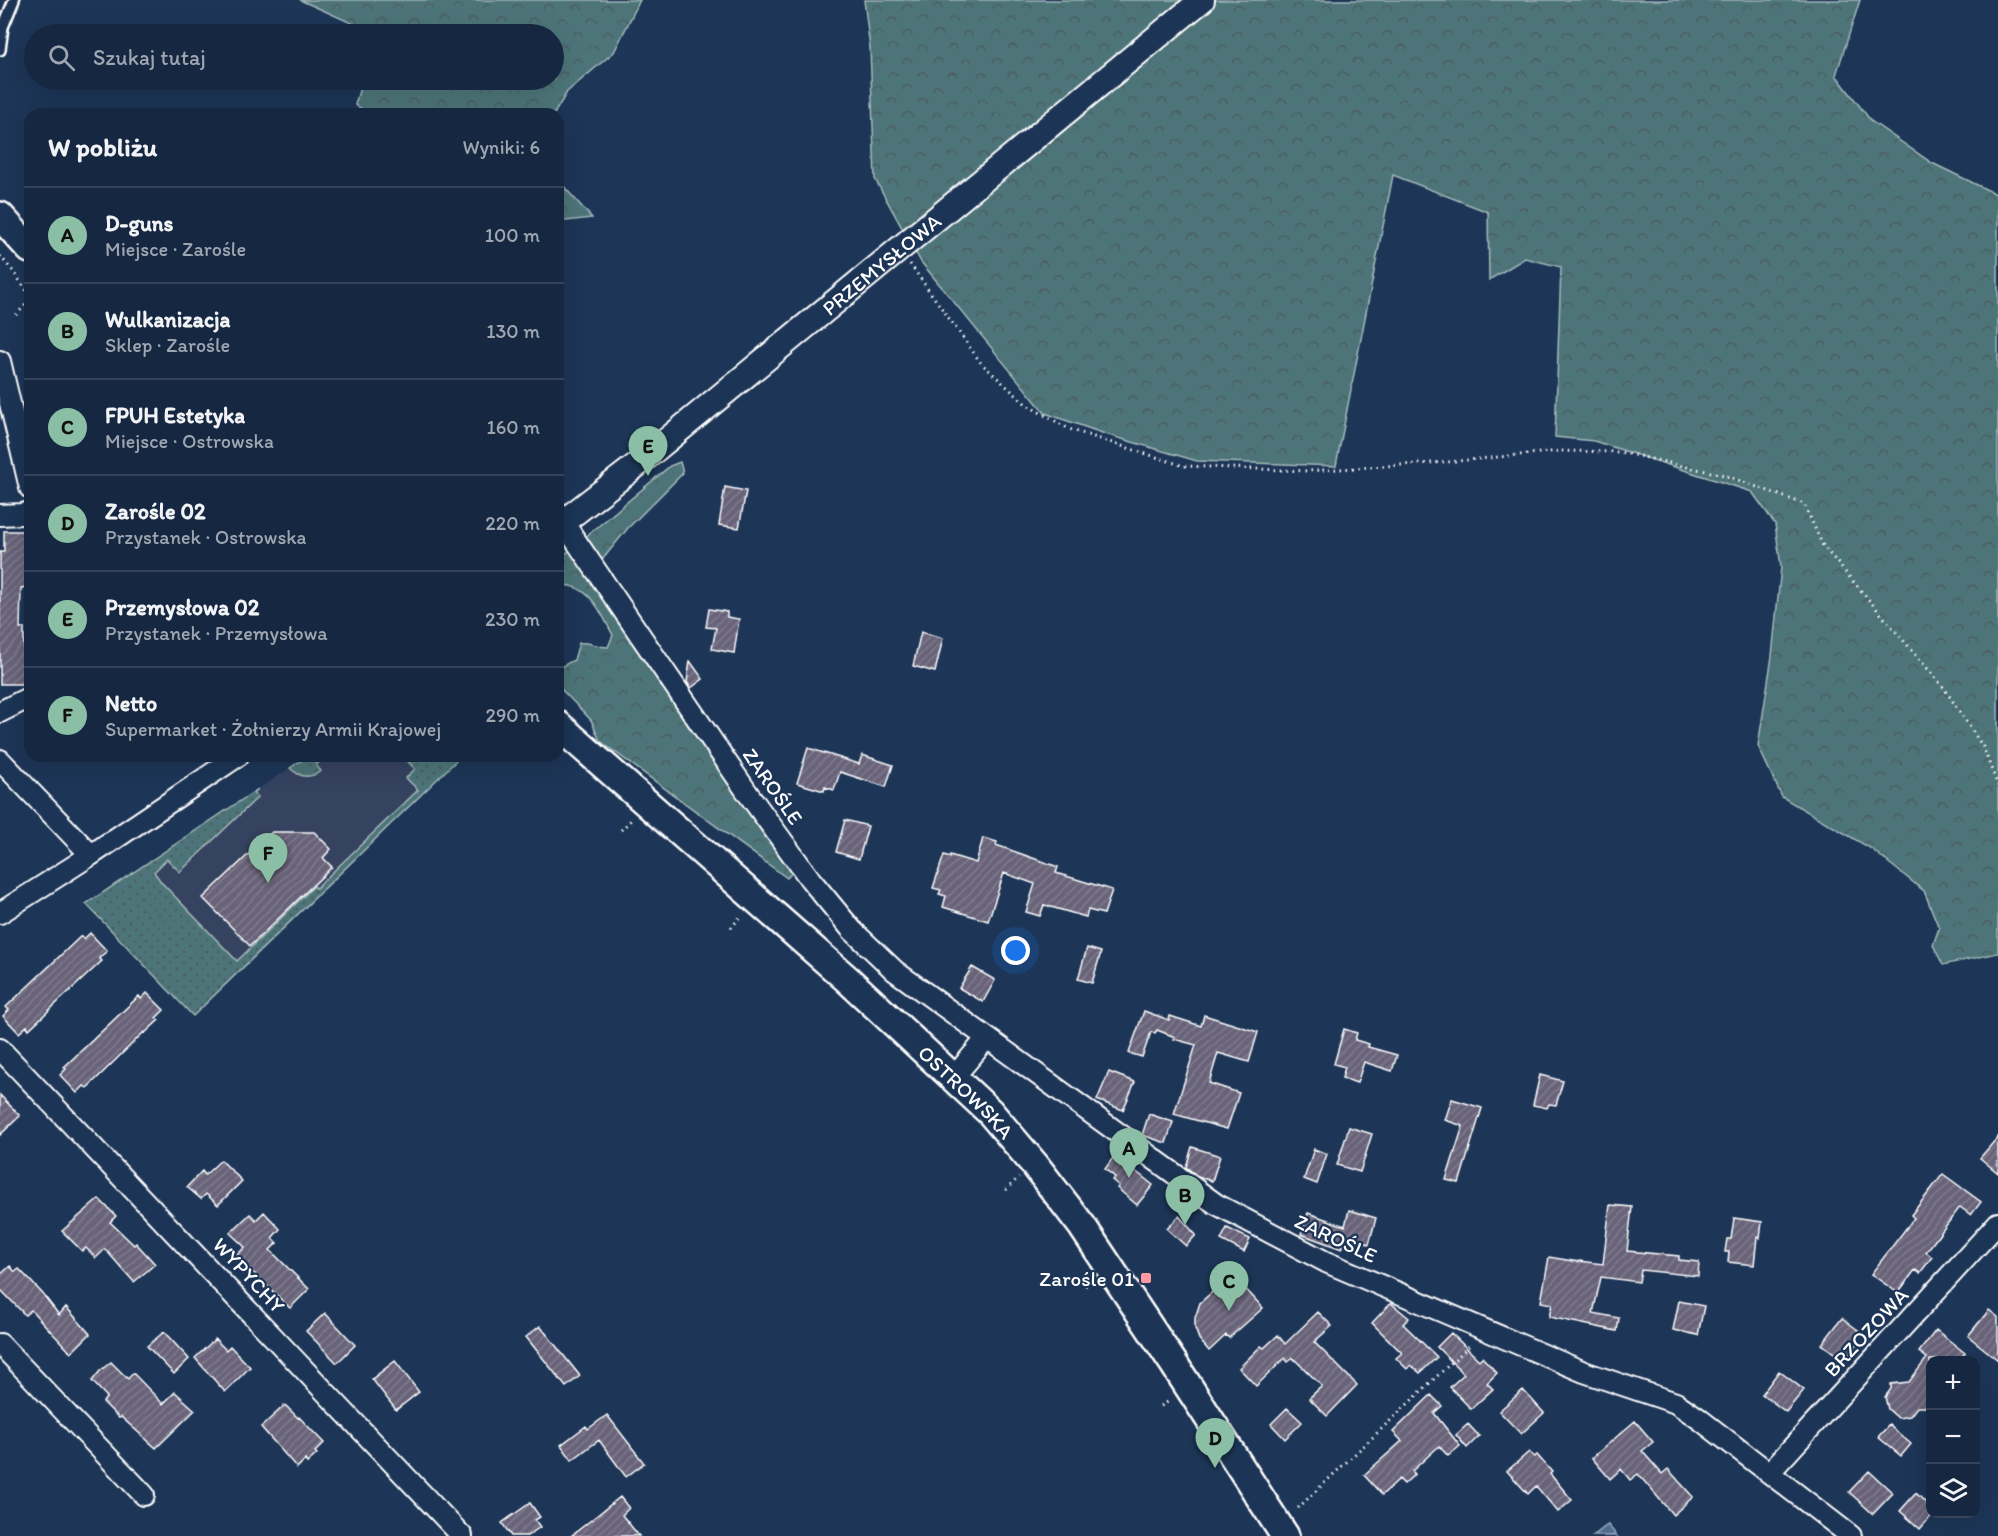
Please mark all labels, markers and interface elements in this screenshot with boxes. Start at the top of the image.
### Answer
search box [24,24,564,90]
icon: search [45,41,78,74]
text: Szukaj tutaj [93,44,206,71]
text: W pobliżu [48,131,157,163]
text: Wyniki: 6 [462,135,540,159]
street label: PRZEMYSŁOWA [817,208,946,320]
text: D-guns [105,210,173,237]
text: A [61,223,74,247]
text: 100 m [485,223,540,247]
text: Miejsce · Zarośle [105,237,246,261]
text: Wulkanizacja [105,306,230,333]
text: B [61,319,74,343]
text: 130 m [486,319,540,343]
text: Sklep · Zarośle [105,333,230,357]
text: FPUH Estetyka [105,402,245,429]
text: C [61,415,74,439]
text: 160 m [487,415,540,439]
pin: E [628,426,668,476]
text: Miejsce · Ostrowska [105,429,274,453]
text: Zarośle 02 [105,498,206,525]
text: D [61,511,74,535]
text: 220 m [485,511,540,535]
text: Przystanek · Ostrowska [105,525,306,549]
text: Przemysłowa 02 [105,594,259,621]
text: E [62,607,73,631]
text: 230 m [485,607,540,631]
text: Przystanek · Przemysłowa [105,621,328,645]
text: Netto [105,690,157,717]
text: F [62,703,73,727]
text: 290 m [485,703,540,727]
text: Supermarket · Żołnierzy Armii Krajowej [105,717,441,741]
street label: ZAROŚLE [738,743,808,829]
pin: F [248,834,288,883]
your location [1001,936,1030,965]
street label: OSTROWSKA [914,1040,1020,1144]
pin: A [1110,1128,1148,1178]
pin: B [1166,1176,1204,1225]
street label: ZAROŚLE [1291,1208,1381,1268]
street label: WYPYCHY [208,1232,290,1318]
pin: C [1210,1262,1248,1311]
place label: Zarośle 01 [1039,1266,1134,1291]
marker: Zarośle 01 [1139,1271,1153,1285]
street label: BRZOZOWA [1819,1282,1914,1382]
map controls [1926,1356,1980,1518]
button: + [1926,1356,1980,1410]
button: − [1926,1410,1980,1464]
pin: D [1196,1418,1234,1468]
button: layers [1926,1464,1980,1518]

